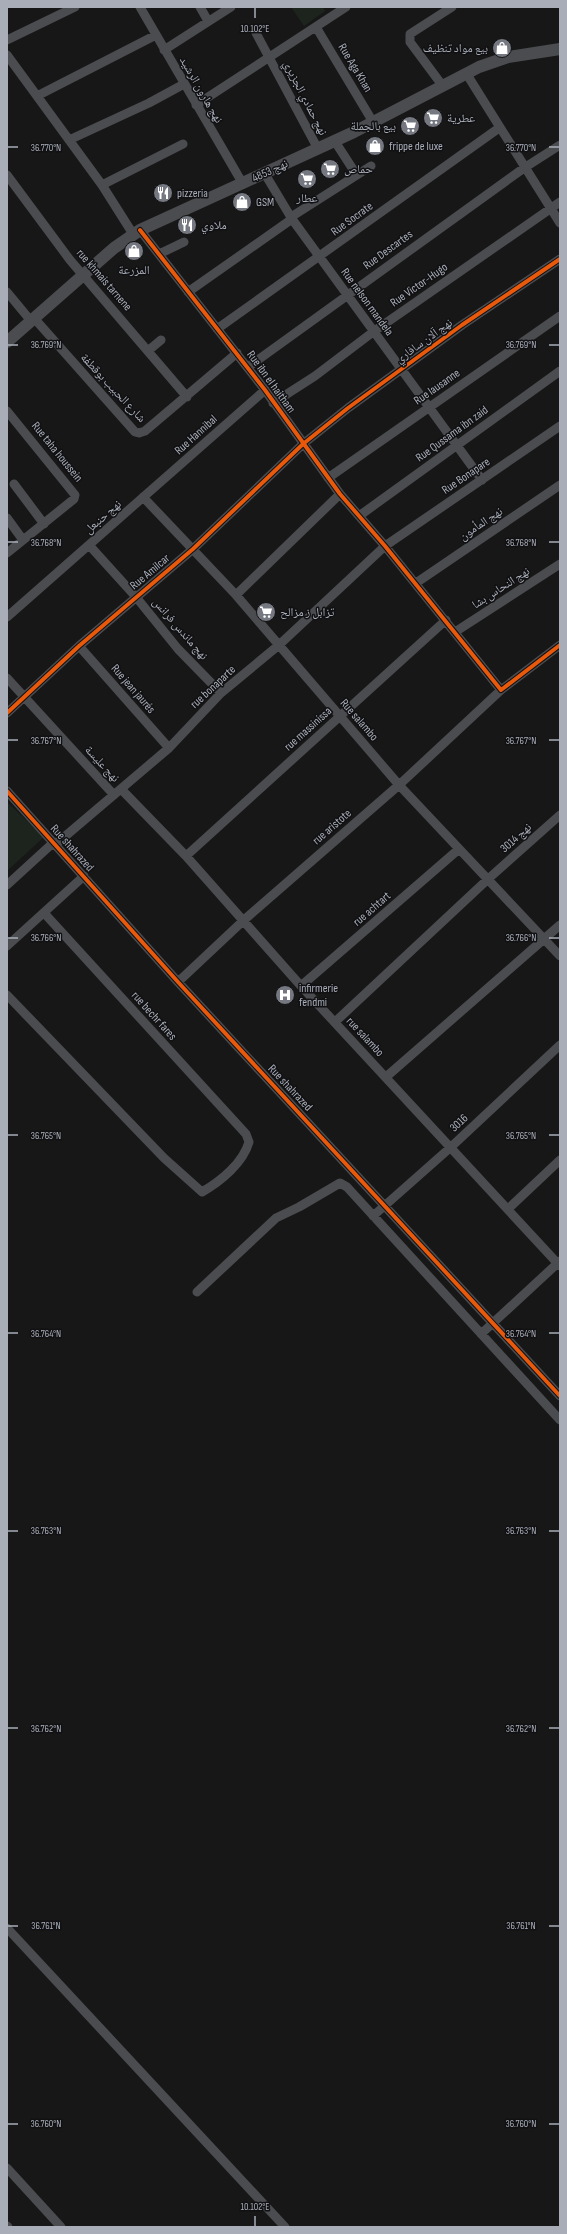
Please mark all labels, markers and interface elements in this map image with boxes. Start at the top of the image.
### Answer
text: 10.102°E [241,23,269,35]
shop icon: بيع مواد تنظيف [491,37,513,59]
street label: Rue Aga Khan [335,41,375,95]
place label: بيع مواد تنظيف [423,41,488,56]
street label: نهج هارون الرشيد [176,54,226,126]
street label: نهج حمادي الجزيري [278,58,330,139]
supermarket icon: عطرية [422,107,444,129]
place label: عطرية [447,111,475,126]
supermarket icon: بيع بالجملة [399,115,421,137]
place label: بيع بالجملة [351,119,396,134]
shop icon: frippe de luxe [364,135,386,157]
place label: frippe de luxe [389,139,443,154]
text: 36.770°N [31,142,61,154]
text: 36.770°N [506,142,536,154]
street label: نهج 4853 [250,156,290,186]
supermarket icon: حماص [319,158,341,180]
place label: حماص [344,162,373,177]
supermarket icon: عطار [296,168,318,190]
restaurant icon: pizzeria [152,182,174,204]
place label: pizzeria [177,186,208,201]
shop icon: GSM [231,191,253,213]
place label: عطار [295,191,318,206]
place label: GSM [256,195,274,210]
street label: Rue Socrate [328,199,376,239]
restaurant icon: ملاوي [176,214,198,236]
place label: ملاوي [201,218,227,235]
street label: Rue Descartes [360,227,416,273]
shop icon: المزرعة [123,240,145,262]
street label: rue khmais tarnene [73,246,135,314]
street label: Rue Victor-Hugo [387,260,451,310]
place label: المزرعة [118,263,150,278]
street label: Rue nelson mandela [337,265,397,339]
street label: نهج آلان سافاري [393,315,457,368]
text: 36.769°N [31,339,61,351]
text: 36.769°N [506,339,536,351]
street label: Rue ibn el haitham [243,348,299,416]
street label: شارع الحبيب بوقطفة [77,350,149,426]
street label: Rue lausanne [411,366,463,408]
street label: Rue Qussama ibn zaid [413,403,491,465]
street label: Rue Hannibal [172,412,220,458]
street label: Rue taha houssein [28,419,86,485]
street label: Rue Bonapare [439,454,493,498]
street label: نهج حنبعل [81,497,125,537]
street label: نهج المأمون [456,504,506,544]
text: 36.768°N [31,537,61,549]
text: 36.768°N [506,537,536,549]
street label: Rue Amilcar [127,551,173,593]
street label: نهج النحاس بشا [469,564,533,612]
street label: نهج ماندس فرانس [149,595,211,663]
supermarket icon: تزابل ز مزالح [255,601,277,623]
place label: تزابل ز مزالح [280,605,335,620]
street label: Rue jean jaurés [108,661,158,717]
street label: rue bonaparte [187,662,239,712]
street label: Rue salambo [337,696,381,744]
street label: rue massinissa [281,704,335,754]
text: 36.767°N [31,735,61,747]
text: 36.767°N [506,735,536,747]
street label: نهج عليسة [81,743,123,785]
street label: rue aristote [309,806,355,848]
street label: نهج 3014 [497,820,535,856]
street label: Rue shahrazed [47,821,97,875]
street label: rue achtart [350,888,394,930]
text: 36.766°N [31,932,61,944]
text: 36.766°N [506,932,536,944]
place label: infirmerie fendmi [299,981,338,1010]
hospital icon: infirmerie fendmi [274,984,296,1006]
street label: rue bechr fares [128,988,180,1044]
street label: rue salambo [343,1014,387,1060]
street label: Rue shahrazed [265,1062,315,1114]
street label: 3016 [447,1111,471,1135]
text: 36.765°N [31,1130,61,1142]
text: 36.765°N [506,1130,536,1142]
text: 36.764°N [31,1328,61,1340]
text: 36.764°N [506,1328,536,1340]
text: 36.763°N [31,1525,61,1537]
text: 36.763°N [506,1525,536,1537]
text: 36.762°N [31,1723,61,1735]
text: 36.762°N [506,1723,536,1735]
text: 36.761°N [31,1920,61,1932]
text: 36.761°N [506,1920,536,1932]
text: 36.760°N [31,2118,61,2130]
text: 36.760°N [506,2118,536,2130]
text: 10.102°E [241,2201,269,2213]

